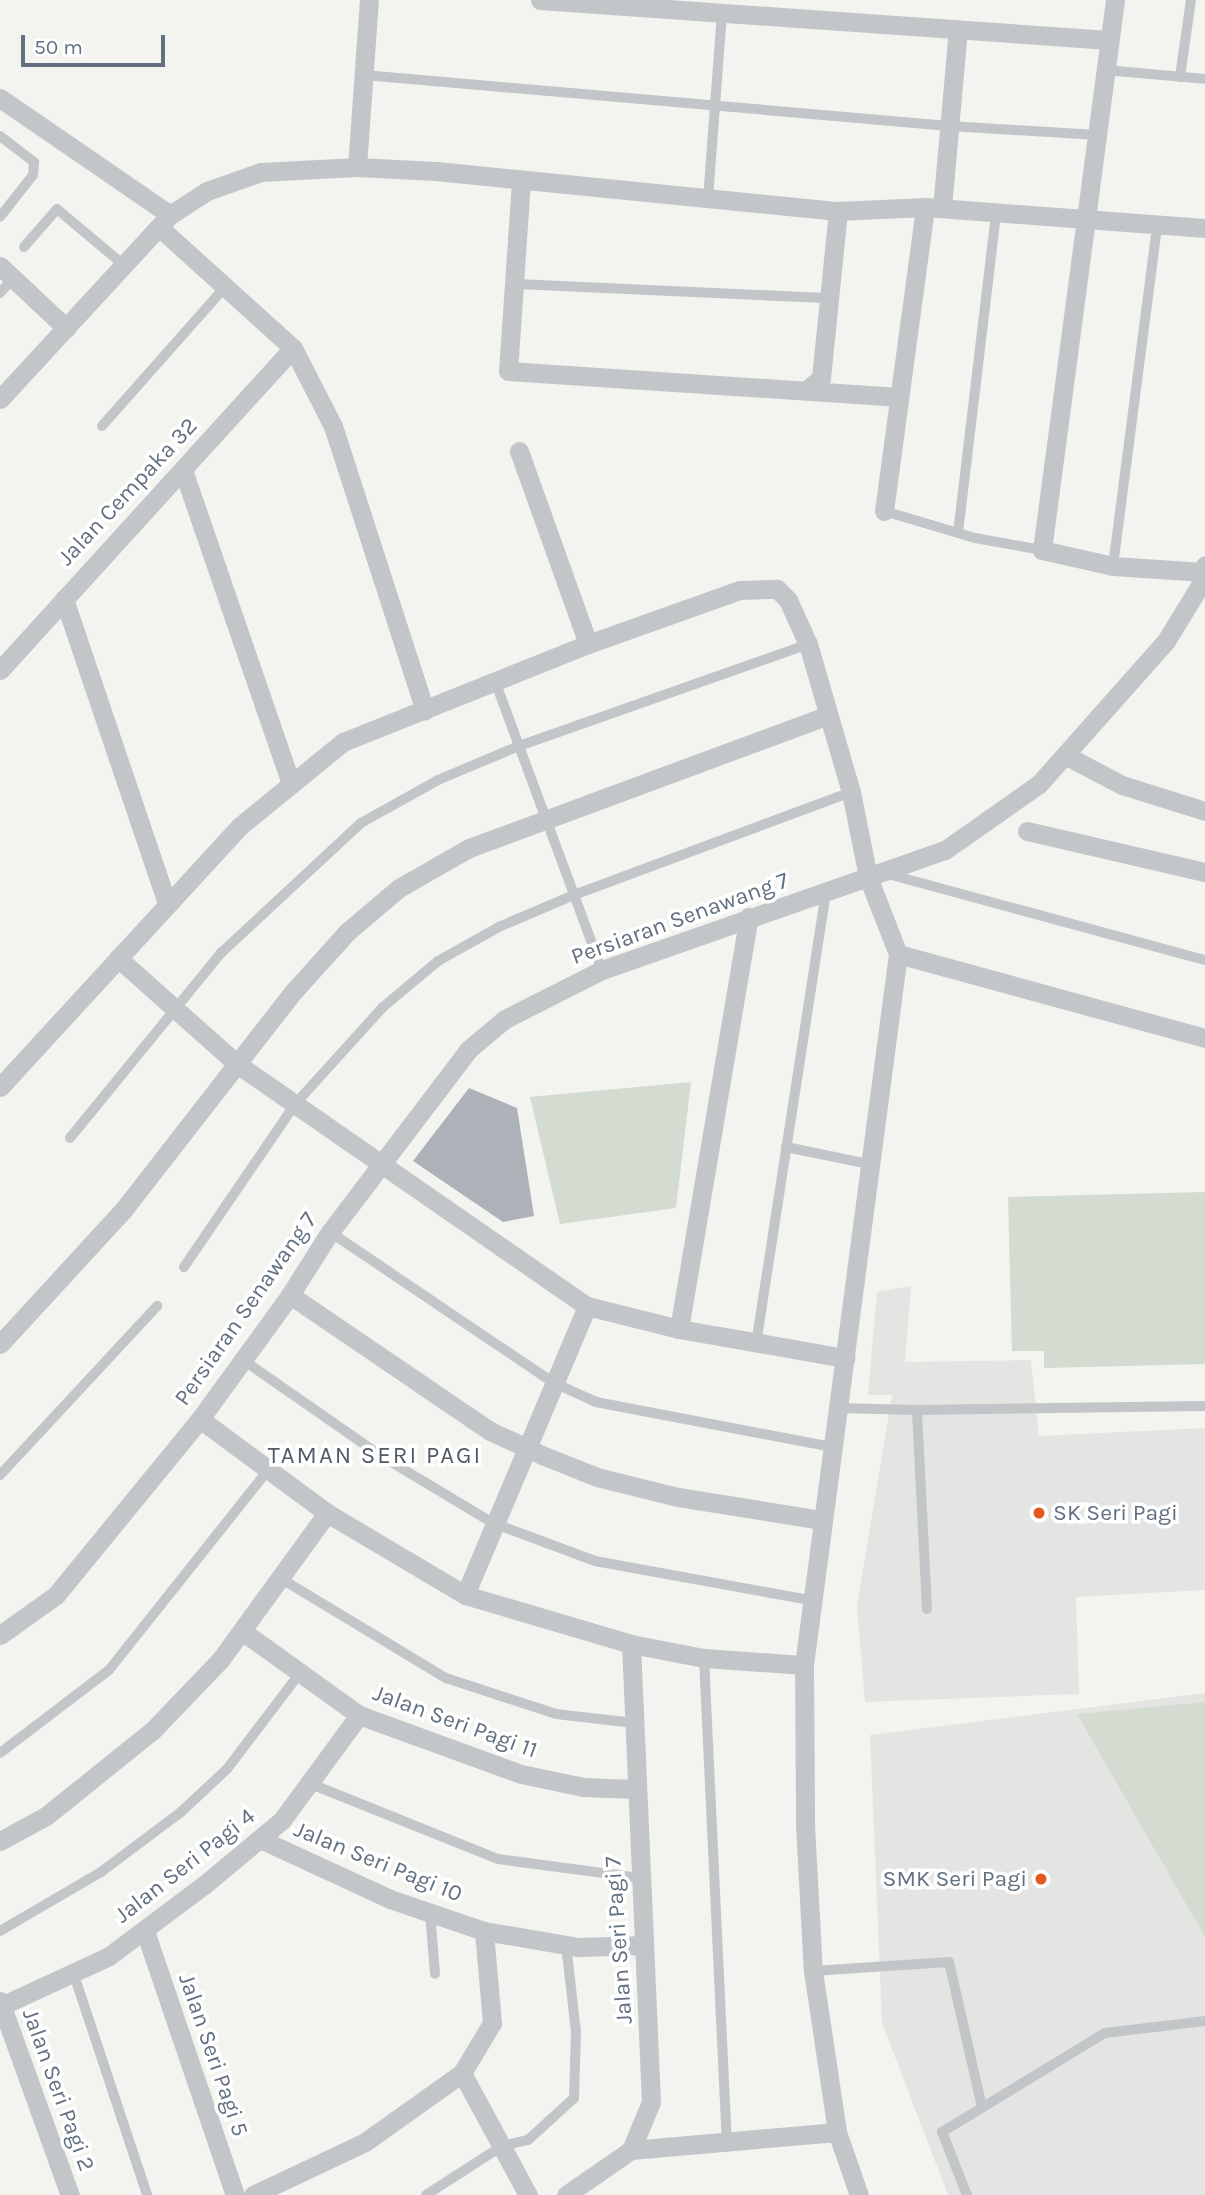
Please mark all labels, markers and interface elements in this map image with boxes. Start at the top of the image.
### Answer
scale bar [24,21,168,65]
text: 50 m [34,35,83,59]
street label: Jalan Cempaka 32 [52,412,204,572]
street label: Persiaran Senawang 7 [567,867,793,971]
street label: Persiaran Senawang 7 [169,1207,323,1411]
district label: TAMAN SERI PAGI [270,1442,480,1470]
place label: SK Seri Pagi [1053,1499,1178,1527]
marker: SK Seri Pagi [1031,1505,1047,1521]
street label: Jalan Seri Pagi 11 [369,1680,541,1764]
street label: Jalan Seri Pagi 4 [109,1803,261,1929]
street label: Jalan Seri Pagi 10 [290,1816,466,1908]
street label: Jalan Seri Pagi 7 [599,1855,639,2025]
place label: SMK Seri Pagi [883,1865,1027,1893]
marker: SMK Seri Pagi [1033,1871,1049,1887]
street label: Jalan Seri Pagi 5 [172,1970,254,2140]
street label: Jalan Seri Pagi 2 [16,2005,100,2175]

